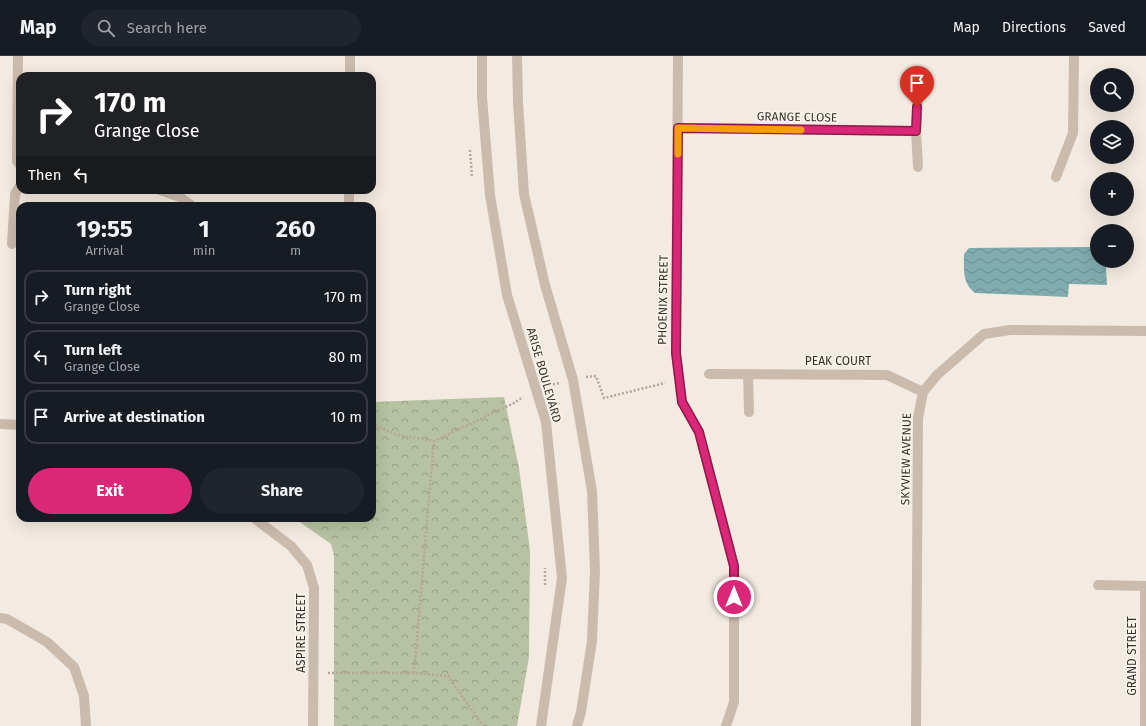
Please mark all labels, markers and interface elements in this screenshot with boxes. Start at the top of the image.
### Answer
search box [81,10,361,46]
text: Map [20,16,57,39]
icon: search [95,17,117,39]
text: Search here [127,19,207,37]
text: Map [953,19,980,36]
text: Directions [1002,19,1066,36]
text: Saved [1088,19,1126,36]
pin [900,66,934,107]
map controls [1090,68,1134,268]
button: search [1090,68,1134,112]
icon: arrive [906,72,928,94]
text: 170 m [94,86,166,119]
icon: right [28,88,80,140]
street label: GRANGE CLOSE [757,109,837,125]
text: Grange Close [94,120,199,142]
button: layers [1090,120,1134,164]
icon: left [70,164,92,186]
text: Then [28,166,62,184]
button: + [1090,172,1134,216]
text: 19:55 [76,215,133,243]
text: 1 [199,215,210,243]
text: 260 [276,215,316,243]
button: − [1090,224,1134,268]
text: Arrival [85,243,123,258]
text: min [193,243,215,258]
text: m [290,243,301,258]
street label: PHOENIX STREET [655,254,671,345]
text: Turn right [64,281,131,299]
icon: right [30,286,52,308]
text: 170 m [324,288,362,306]
text: Grange Close [64,299,140,314]
street label: ARISE BOULEVARD [524,326,564,424]
text: Turn left [64,341,122,359]
icon: left [30,346,52,368]
text: 80 m [329,348,362,366]
street label: PEAK COURT [805,354,872,368]
text: Grange Close [64,359,140,374]
icon: arrive [30,406,52,428]
text: Arrive at destination [64,408,205,426]
text: 10 m [330,408,362,426]
street label: SKYVIEW AVENUE [898,413,914,505]
button: Exit [28,468,192,514]
button: Share [200,468,364,514]
position arrow [713,576,755,618]
street label: ASPIRE STREET [294,592,308,673]
street label: GRAND STREET [1125,615,1139,696]

